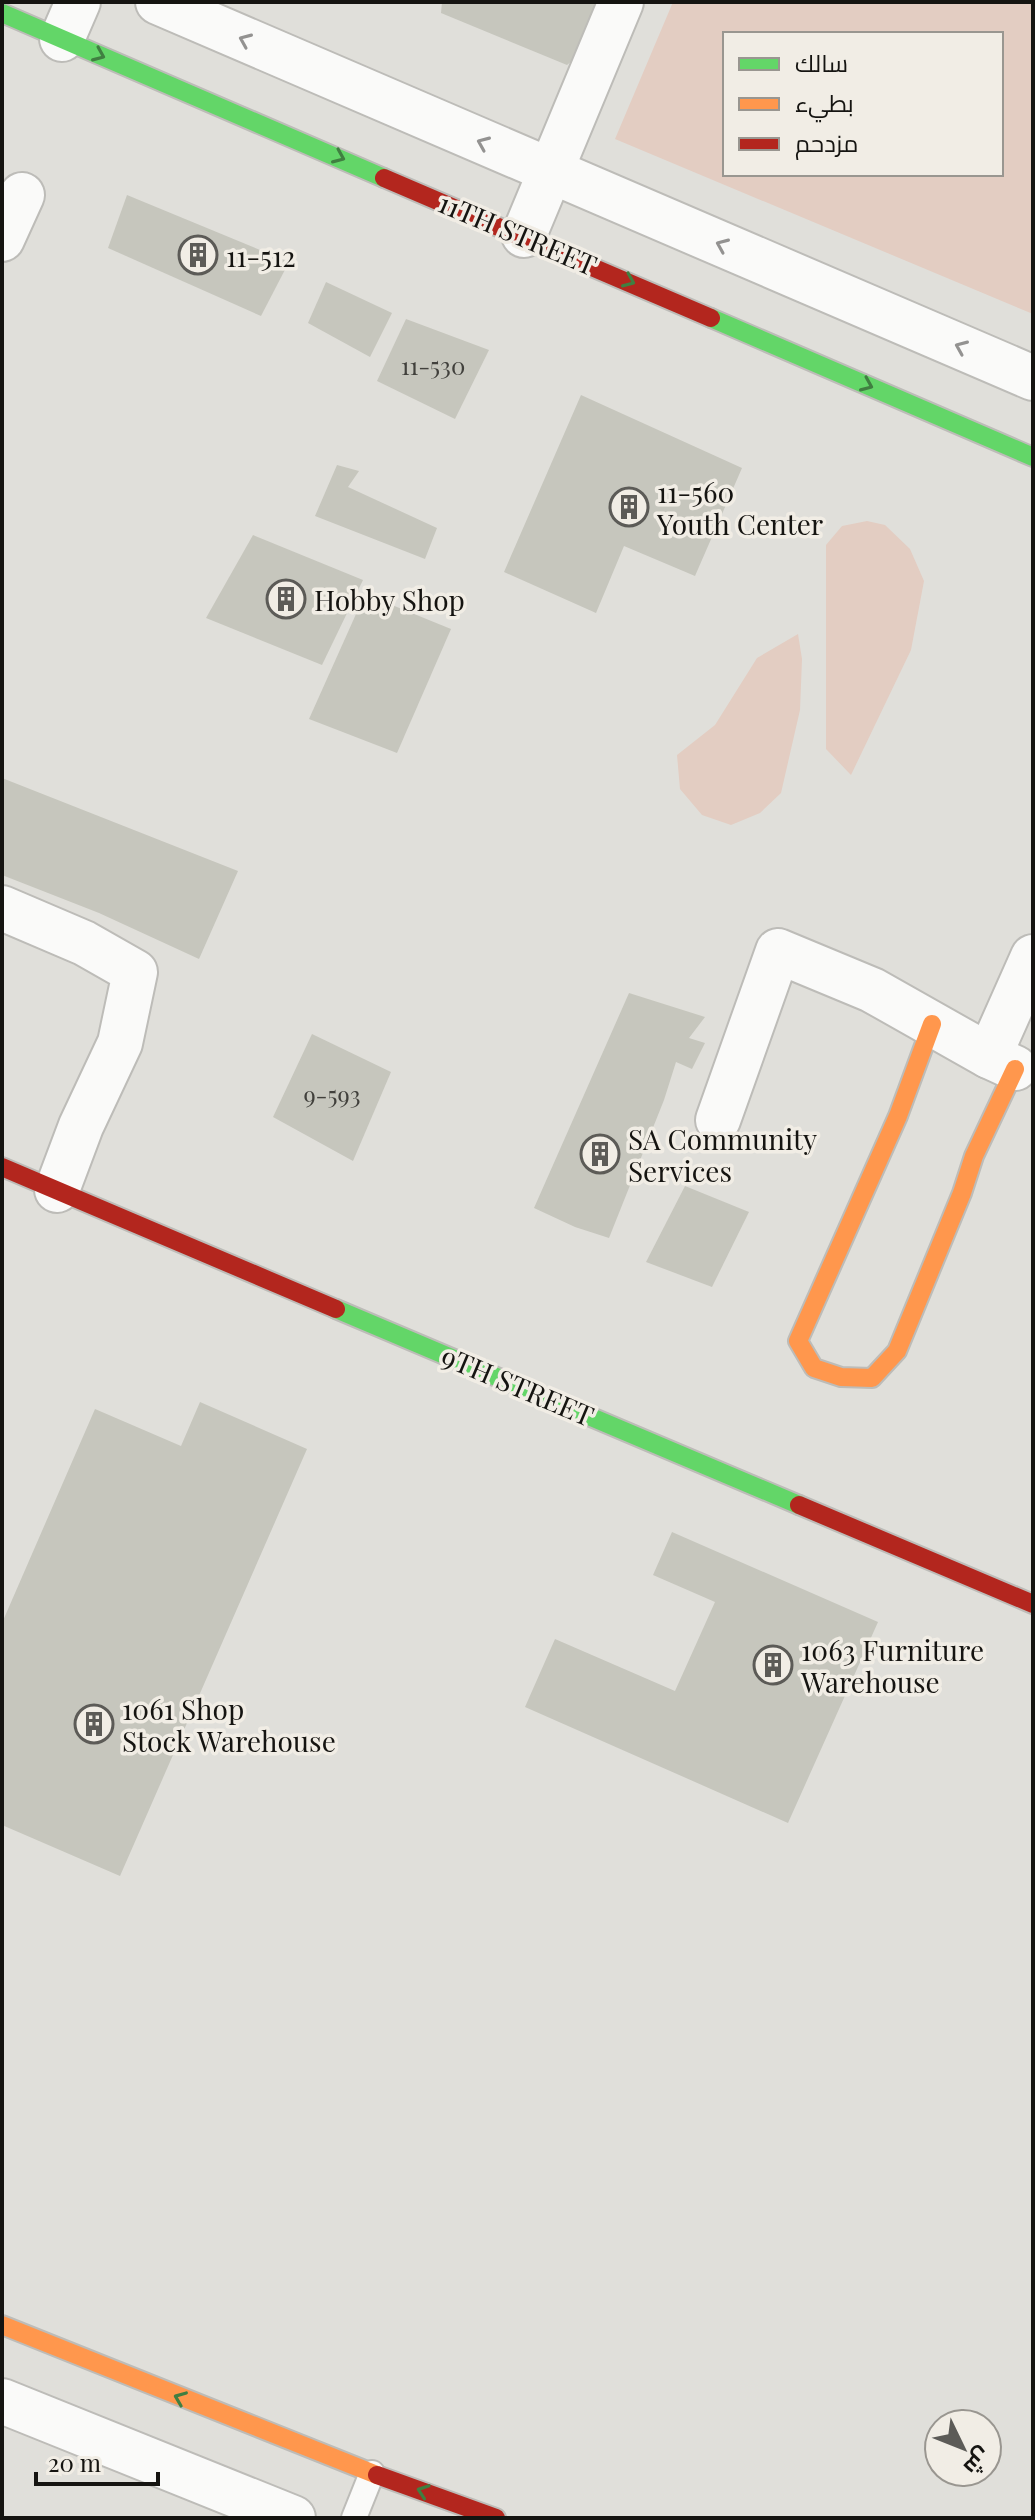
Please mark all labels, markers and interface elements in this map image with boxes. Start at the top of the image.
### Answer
legend [723,32,1003,176]
one-way arrow [238,33,253,49]
one-way arrow [91,45,105,61]
text: سالك [795,46,848,78]
text: بطيء [795,86,854,123]
text: مزدحم [795,126,858,160]
one-way arrow [477,136,491,152]
one-way arrow [330,147,345,163]
street label: 11TH STREET [433,183,603,283]
building icon: 11-512 [177,234,219,276]
place label: 11-512 [226,237,296,274]
one-way arrow [716,239,730,255]
one-way arrow [621,272,635,288]
one-way arrow [955,341,969,357]
house number: 11-530 [401,349,465,381]
one-way arrow [859,375,874,391]
place label: 11-560 Youth Center [656,473,824,542]
building icon: 11-560 Youth Center [608,486,650,528]
building icon: Hobby Shop [265,578,307,620]
place label: Hobby Shop [314,581,465,618]
house number: 9-593 [303,1078,361,1110]
place label: SA Community Services [628,1120,817,1189]
building icon: SA Community Services [579,1133,621,1175]
street label: 9TH STREET [436,1336,600,1434]
place label: 1063 Furniture Warehouse [800,1631,984,1700]
building icon: 1063 Furniture Warehouse [752,1644,794,1686]
place label: 1061 Shop Stock Warehouse [122,1690,336,1759]
building icon: 1061 Shop Stock Warehouse [73,1703,115,1745]
one-way arrow [174,2391,188,2408]
north arrow [923,2408,1003,2488]
scale bar [36,2436,158,2486]
text: ش [958,2442,999,2483]
text: 20 m [48,2446,101,2478]
one-way arrow [416,2484,430,2500]

